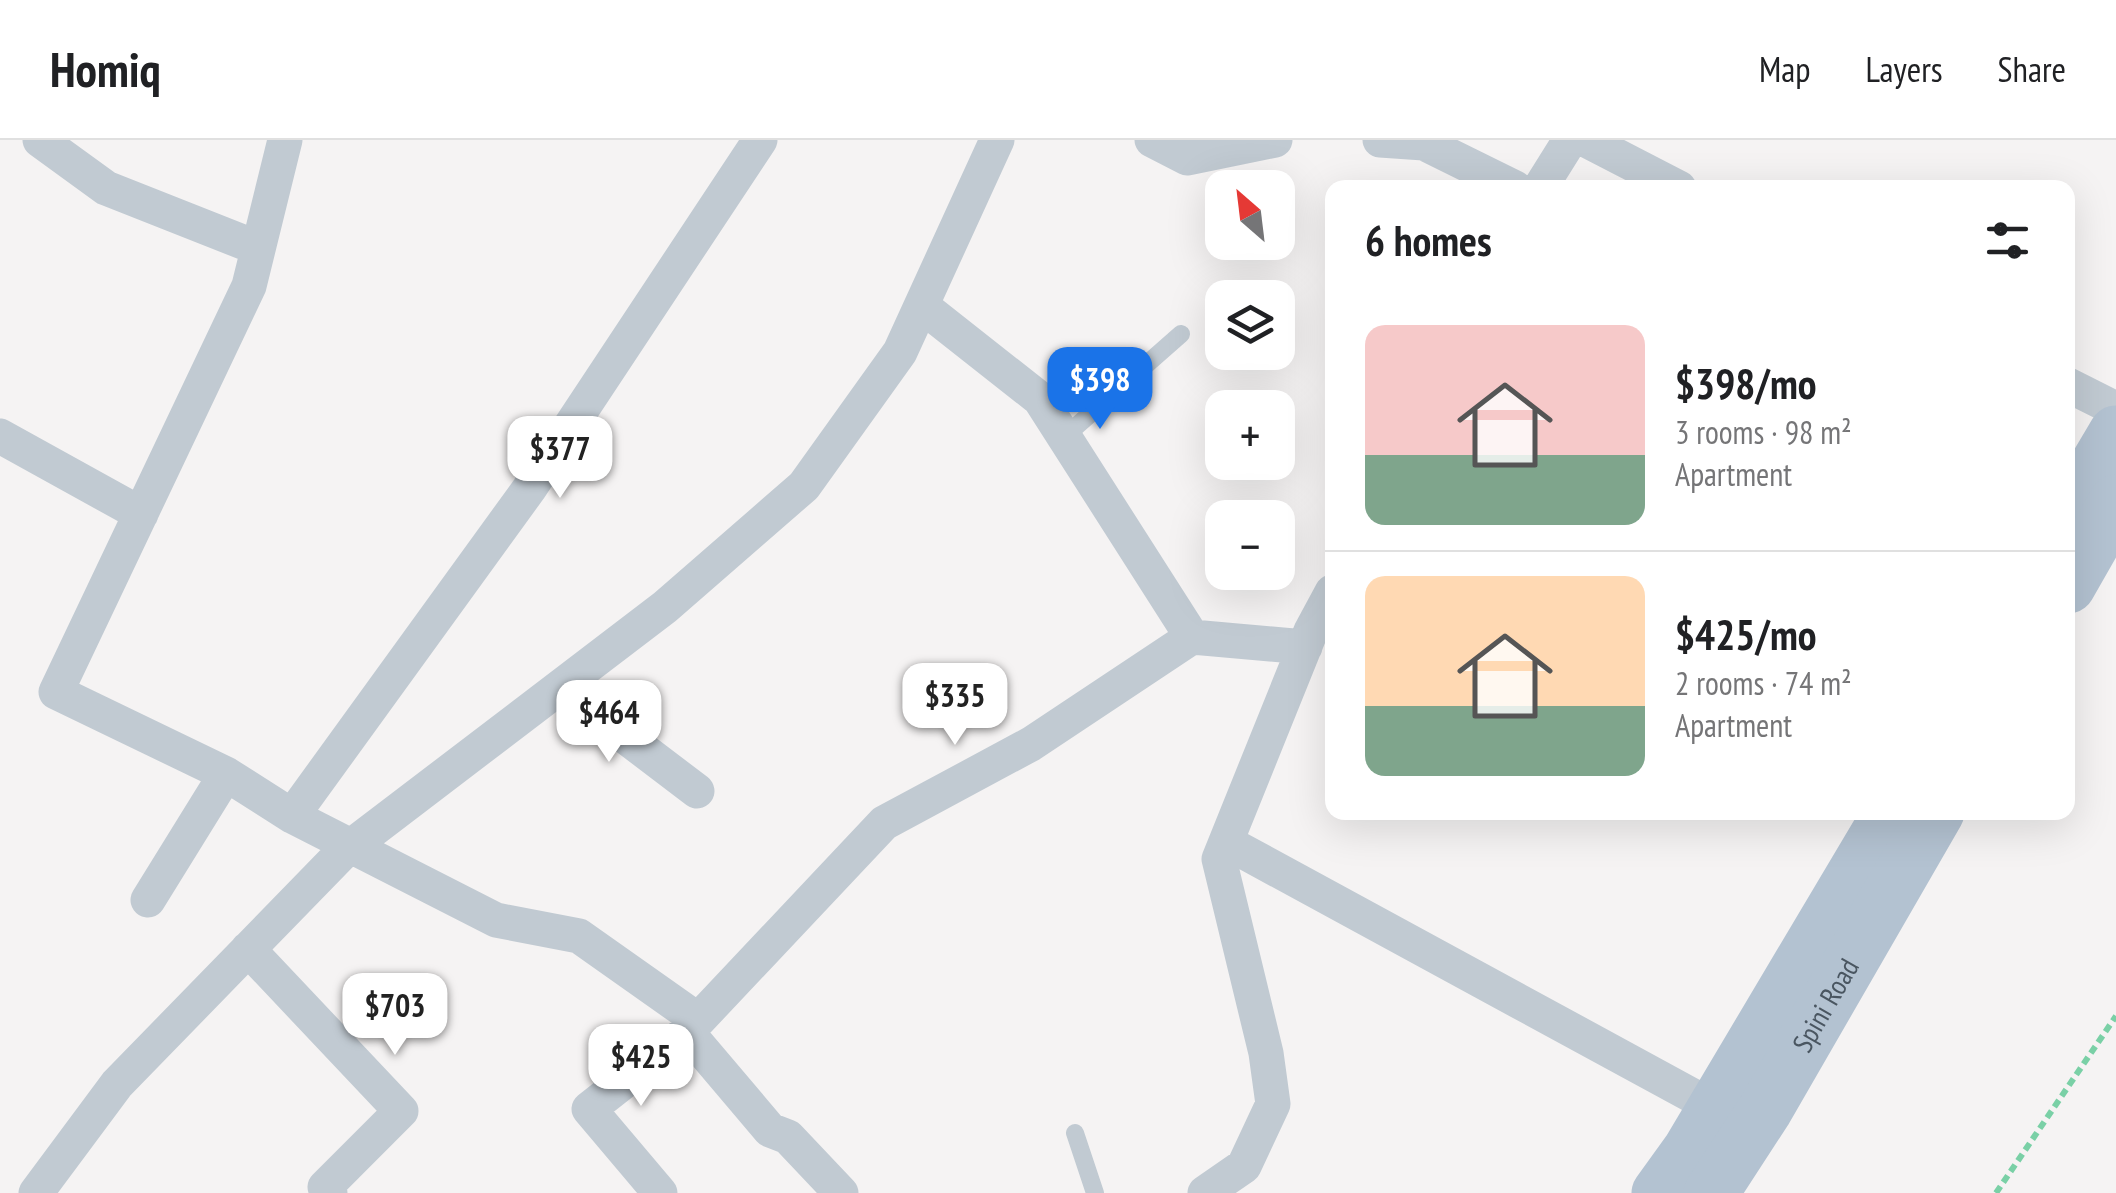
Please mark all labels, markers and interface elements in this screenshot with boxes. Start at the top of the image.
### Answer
text: Homiq [50,38,161,100]
text: Map [1759,46,1810,92]
text: Layers [1865,46,1943,92]
text: Share [1998,46,2066,92]
north arrow [1205,170,1295,260]
map controls [1205,170,1295,590]
text: 6 homes [1365,213,1492,268]
icon: filters [1980,213,2035,268]
button: layers [1205,280,1295,370]
pin: $398 [1041,347,1159,432]
text: $398/mo [1675,356,1817,411]
text: $398 [1069,358,1131,400]
icon: home [1445,365,1565,485]
button: + [1205,390,1295,480]
text: 3 rooms · 98 m² [1675,411,1852,453]
pin: $377 [501,416,619,501]
text: $377 [529,427,591,469]
text: Apartment [1675,453,1792,495]
button: − [1205,500,1295,590]
text: $425/mo [1675,607,1817,662]
icon: home [1445,616,1565,736]
text: 2 rooms · 74 m² [1675,662,1852,704]
pin: $335 [896,663,1014,748]
text: $335 [924,674,986,716]
pin: $464 [550,680,668,765]
text: $464 [578,691,640,733]
text: Apartment [1675,704,1792,746]
street label: Spini Road [1783,951,1867,1059]
pin: $703 [336,973,454,1058]
text: $703 [364,984,426,1026]
pin: $425 [582,1024,700,1109]
text: $425 [610,1035,672,1077]

